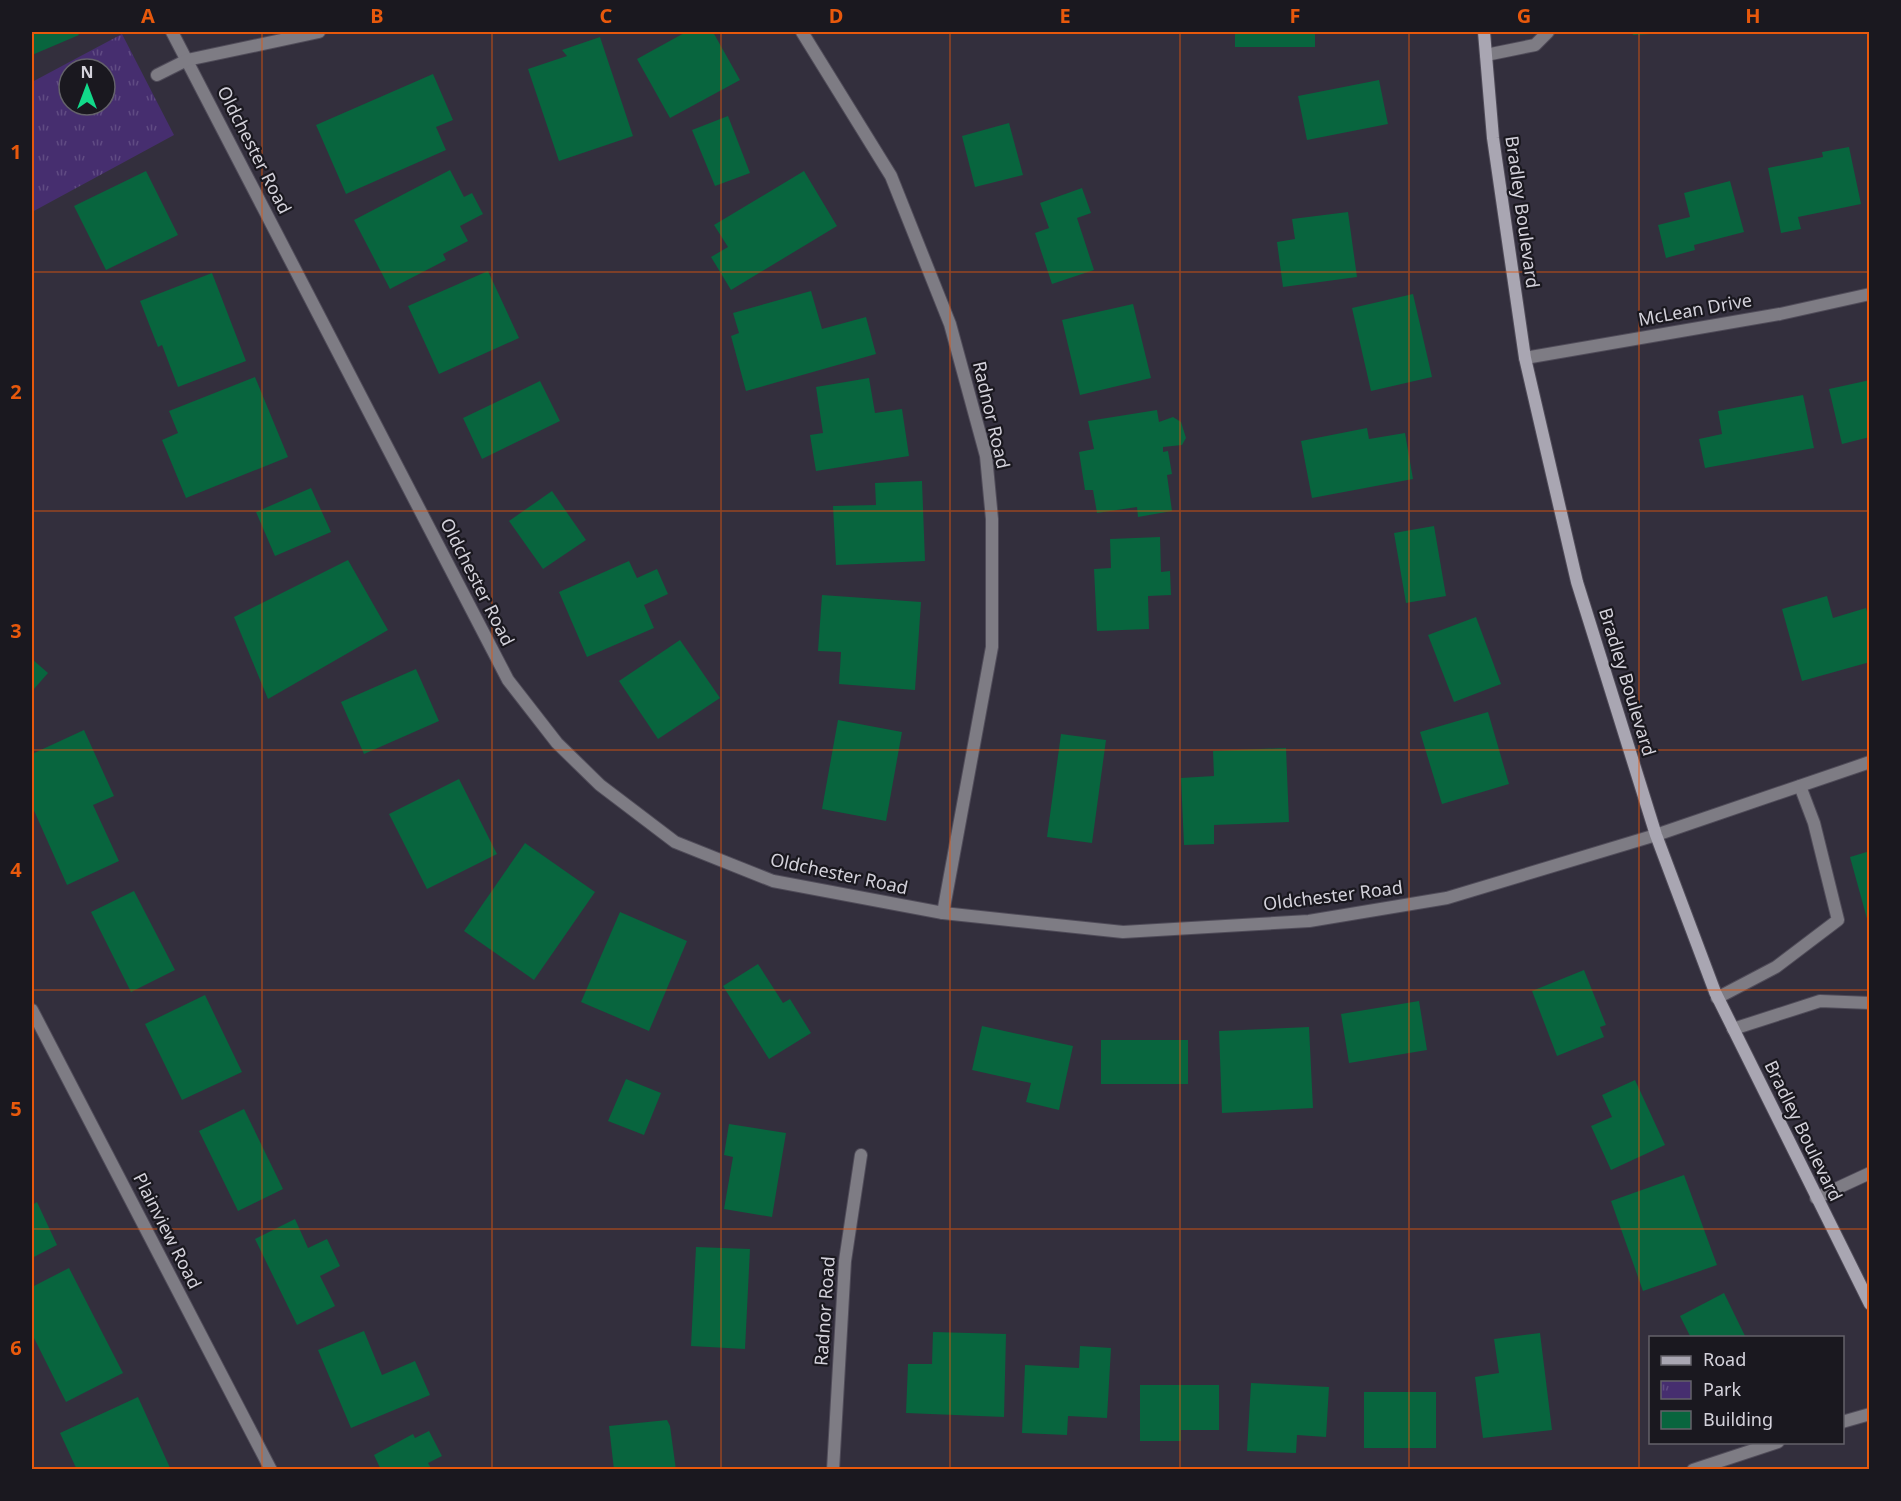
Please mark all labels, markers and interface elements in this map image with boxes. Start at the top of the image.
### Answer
text: A [141,2,155,29]
text: B [370,2,384,29]
text: C [600,2,613,29]
text: D [829,2,843,29]
text: E [1059,2,1071,29]
text: F [1290,2,1300,29]
text: G [1517,2,1531,29]
text: H [1745,2,1761,29]
north arrow [57,57,117,117]
text: N [80,61,94,83]
street label: Oldchester Road [212,82,297,218]
street label: Bradley Boulevard [1500,134,1546,290]
text: 1 [10,138,22,165]
street label: McLean Drive [1636,287,1754,331]
street label: Radnor Road [968,359,1016,471]
text: 2 [10,378,22,405]
street label: Oldchester Road [435,514,520,650]
street label: Bradley Boulevard [1594,605,1662,759]
text: 3 [10,617,22,644]
street label: Oldchester Road [768,847,910,899]
text: 4 [10,856,22,883]
street label: Oldchester Road [1262,875,1404,915]
street label: Bradley Boulevard [1759,1056,1848,1205]
text: 5 [10,1095,22,1122]
street label: Plainview Road [128,1168,207,1293]
street label: Radnor Road [808,1255,840,1367]
text: 6 [10,1334,22,1361]
legend [1649,1336,1844,1444]
text: Road [1703,1347,1746,1371]
text: Park [1703,1377,1741,1401]
text: Building [1703,1407,1773,1431]

